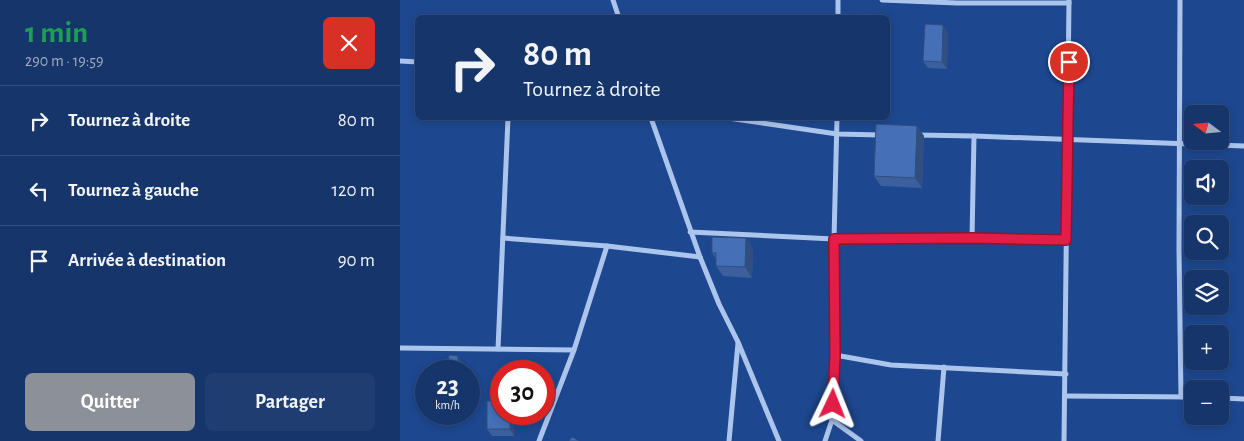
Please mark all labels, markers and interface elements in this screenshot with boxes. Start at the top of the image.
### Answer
button: close [323,17,375,69]
text: 1 min [25,18,88,48]
icon: right [440,35,505,100]
text: 80 m [523,37,592,72]
pin [1048,41,1090,83]
icon: arrive [1055,48,1083,76]
text: 290 m · 19:59 [25,53,104,69]
text: Tournez à droite [523,78,661,100]
north arrow [1184,105,1229,150]
map controls [1184,105,1229,425]
icon: right [25,107,53,135]
text: Tournez à droite [68,111,190,130]
text: 80 m [338,111,375,130]
button: sound [1184,160,1229,205]
icon: left [25,177,53,205]
text: Tournez à gauche [68,181,199,200]
text: 120 m [331,181,375,200]
button: search [1184,215,1229,260]
icon: arrive [25,247,53,275]
text: Arrivée à destination [68,251,226,270]
text: 90 m [338,251,375,270]
button: layers [1184,270,1229,315]
button: + [1184,325,1229,370]
speed limit sign: 30 [490,360,555,425]
button: Quitter [25,373,195,431]
button: Partager [205,373,375,431]
text: 23 [436,374,459,399]
position arrow [806,377,858,429]
button: − [1184,380,1229,425]
text: km/h [435,399,460,411]

